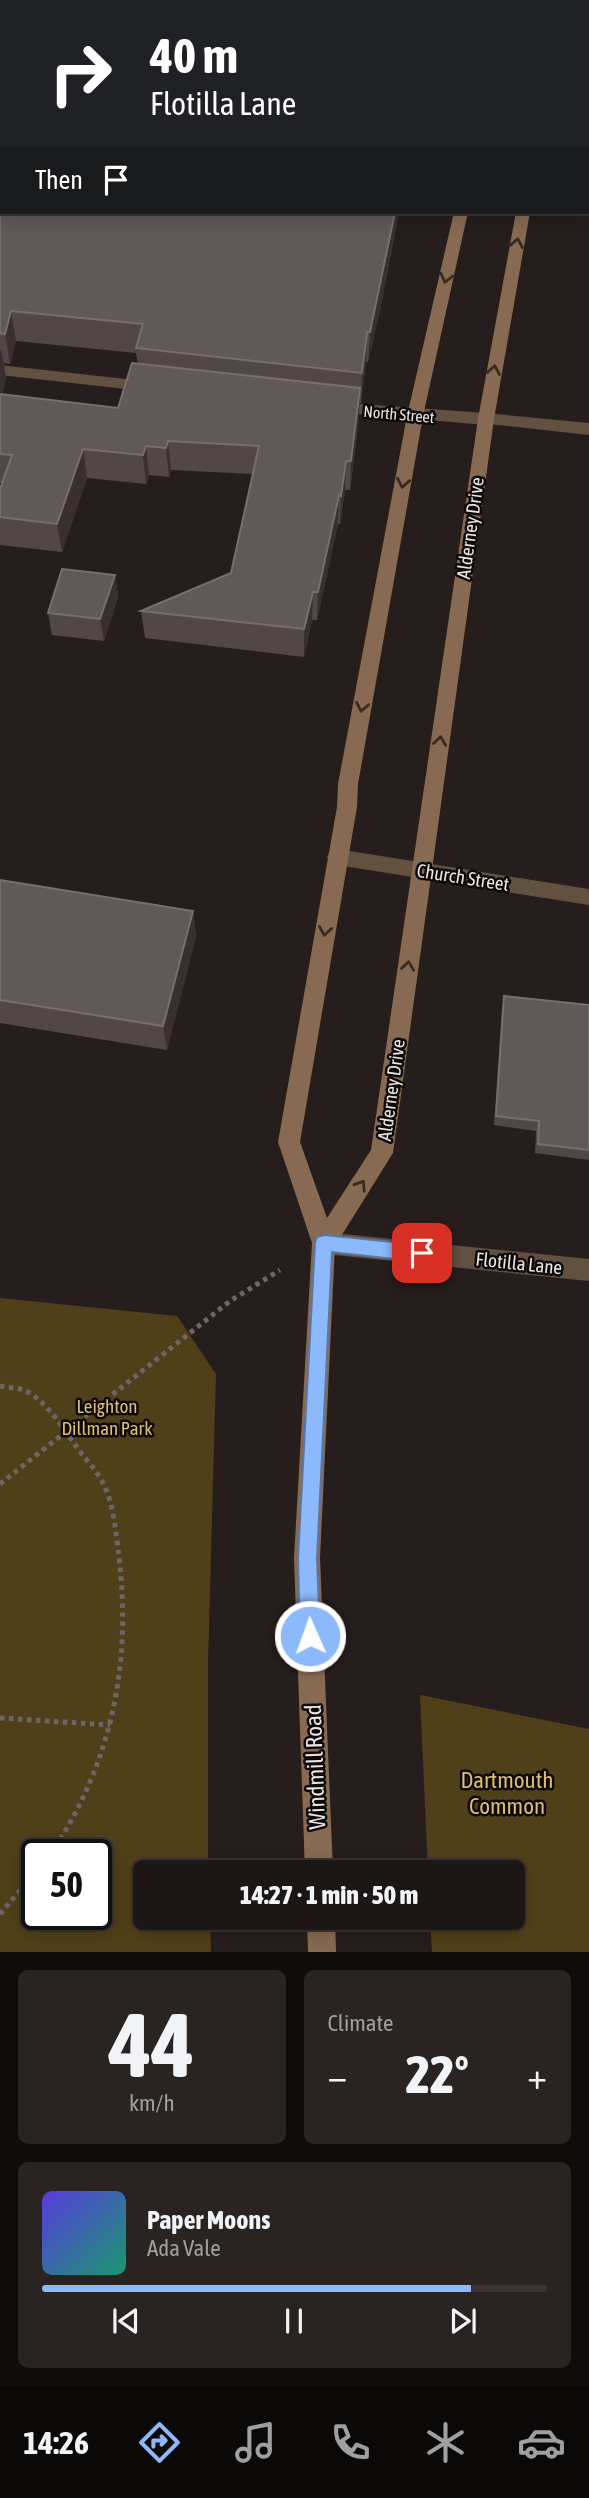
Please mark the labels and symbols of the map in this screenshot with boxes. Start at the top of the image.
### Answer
one-way arrow [509,237,524,249]
one-way arrow [440,272,454,284]
one-way arrow [486,364,501,376]
street label: North Street [363,402,436,426]
street label: Alderney Drive [452,476,488,580]
one-way arrow [396,477,411,489]
one-way arrow [355,701,370,713]
one-way arrow [432,735,447,747]
street label: Church Street [415,859,511,895]
one-way arrow [318,925,333,937]
one-way arrow [401,960,416,972]
street label: Alderney Drive [373,1038,409,1142]
one-way arrow [352,1180,365,1193]
pin [392,1223,452,1283]
street label: Flotilla Lane [475,1248,563,1278]
park label: Leighton Dillman Park [61,1395,153,1439]
position arrow [273,1599,347,1673]
street label: Windmill Road [300,1704,330,1830]
park label: Dartmouth Common [460,1767,554,1819]
speed limit sign: 50 [21,1839,112,1930]

